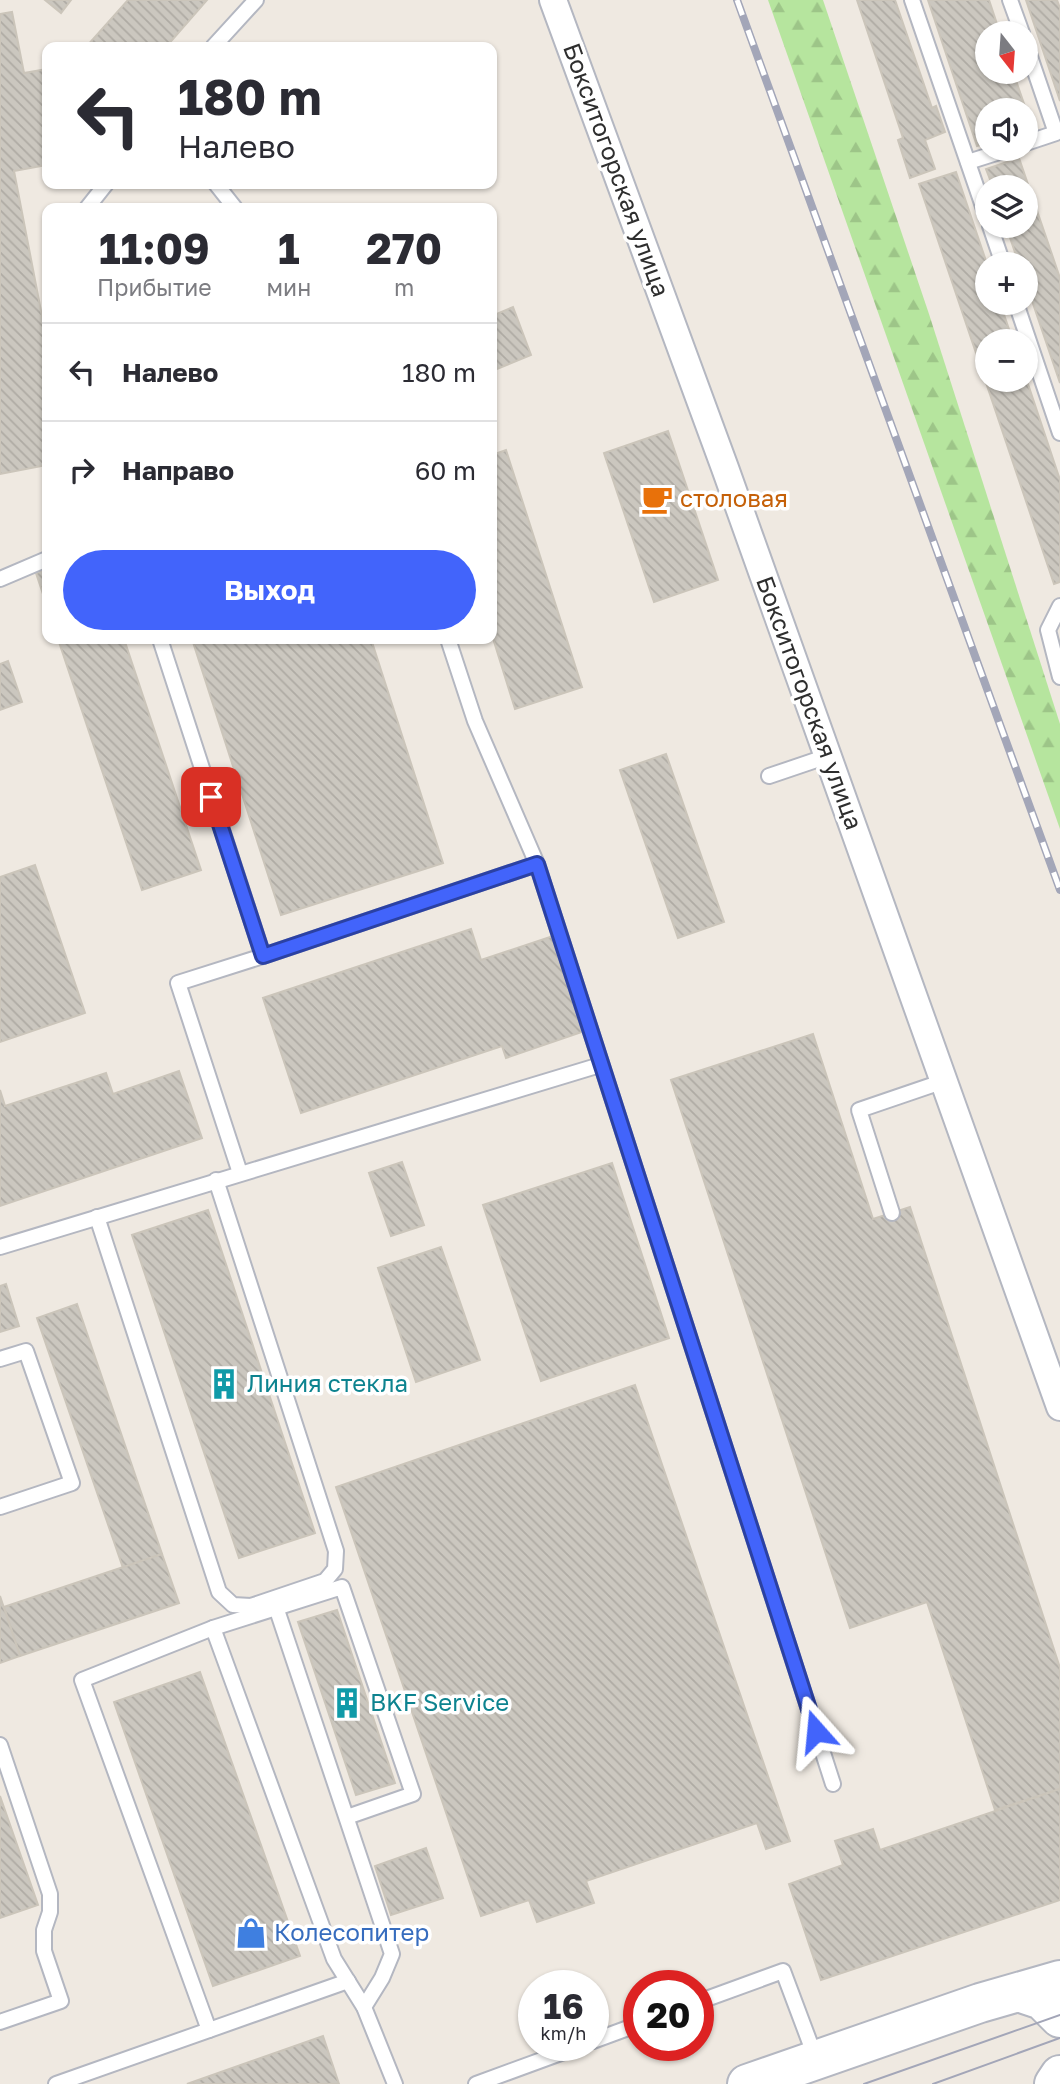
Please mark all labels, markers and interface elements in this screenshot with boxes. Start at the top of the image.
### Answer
north arrow [975,21,1038,84]
map controls [975,21,1038,392]
street label: Бокситогорская улица [558,39,677,300]
text: 180 m [178,67,322,126]
icon: left [63,70,154,161]
button: sound [975,98,1038,161]
text: Налево [178,127,295,165]
button: layers [975,175,1038,238]
text: 11:09 [99,223,210,273]
text: 1 [278,223,300,273]
text: 270 [366,223,442,273]
button: + [975,252,1038,315]
text: Прибытие [97,273,212,301]
text: мин [267,273,311,301]
text: m [394,273,414,301]
button: − [975,329,1038,392]
icon: left [63,353,101,391]
text: Налево [122,357,218,388]
text: 180 m [402,357,476,388]
icon: right [63,451,101,489]
text: Направо [122,455,234,486]
text: 60 m [415,455,476,486]
cafe icon: столовая [640,482,674,516]
place label: столовая [680,483,788,512]
button: Выход [63,550,476,630]
street label: Бокситогорская улица [751,572,870,833]
pin [181,767,241,827]
icon: arrive [192,778,230,816]
building icon: Линия стекла [207,1367,241,1401]
place label: Линия стекла [247,1368,408,1397]
building icon: BKF Service [330,1686,364,1720]
place label: BKF Service [370,1687,509,1716]
position arrow [779,1694,853,1768]
shop icon: Колесопитер [234,1916,268,1950]
place label: Колесопитер [274,1917,429,1946]
speed limit sign: 20 [623,1970,714,2061]
text: 16 [543,1985,584,2027]
text: km/h [541,2022,586,2044]

